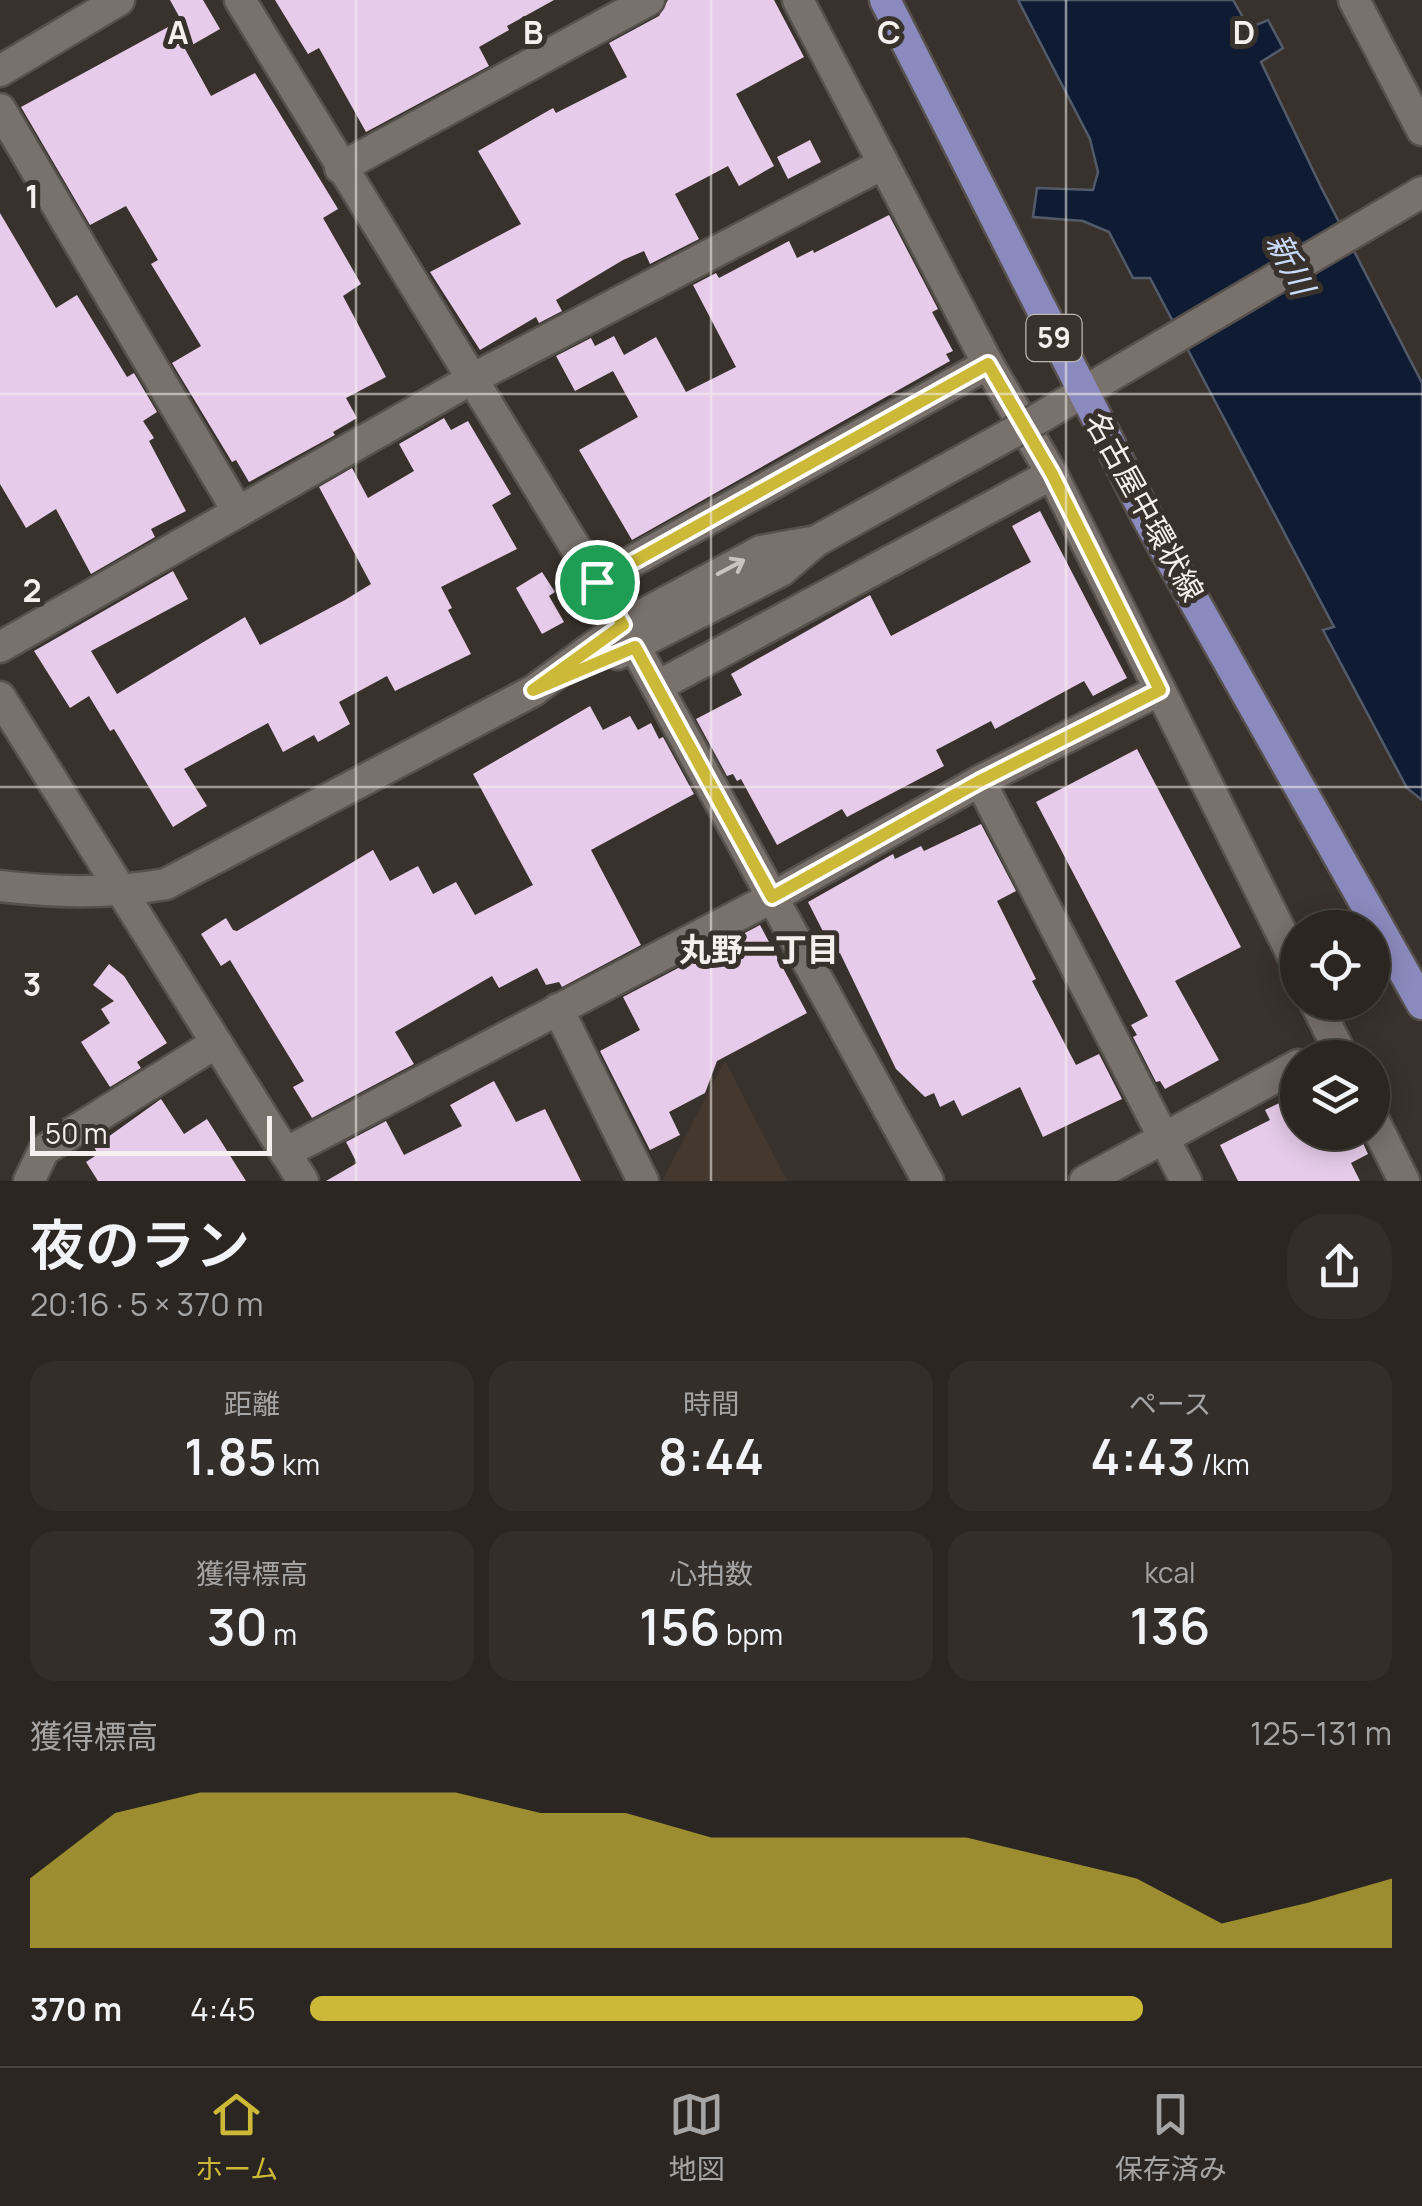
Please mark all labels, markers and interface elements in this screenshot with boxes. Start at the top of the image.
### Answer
text: A [167,10,189,54]
text: B [523,10,543,54]
text: C [877,10,901,54]
text: D [1233,10,1255,54]
text: 1 [25,174,39,218]
water label: 新川 [1257,225,1326,305]
road number: 59 [1026,315,1082,361]
street label: 名古屋中環状線 [1076,404,1214,608]
pin [555,540,640,625]
icon: arrive [570,555,625,610]
one-way arrow [716,557,745,576]
text: 2 [22,568,42,612]
map controls [1280,910,1390,1150]
button: locate [1280,910,1390,1020]
district label: 丸野一丁目 [679,927,839,971]
text: 3 [23,962,41,1006]
button: layers [1280,1040,1390,1150]
scale bar [30,1111,272,1156]
text: 50 m [45,1114,108,1152]
text: 夜のラン [30,1206,250,1282]
button: share [1287,1214,1392,1319]
text: 20:16 · 5 × 370 m [30,1282,263,1326]
text: 距離 [224,1384,280,1422]
text: 時間 [683,1384,739,1422]
text: ペース [1129,1384,1211,1422]
text: 1.85 [184,1422,277,1490]
text: 8:44 [658,1422,764,1490]
text: 4:43 [1090,1422,1196,1490]
text: km [277,1445,320,1483]
text: /km [1196,1445,1250,1483]
text: kcal [1144,1553,1196,1591]
text: 獲得標高 [196,1554,308,1592]
text: 心拍数 [669,1554,753,1592]
text: 136 [1130,1591,1210,1659]
text: 30 [207,1592,268,1660]
text: 156 [639,1592,720,1660]
text: m [268,1615,297,1653]
text: bpm [720,1615,783,1653]
text: 125–131 m [1250,1711,1392,1755]
text: 獲得標高 [30,1714,158,1758]
text: 370 m [30,1987,122,2031]
text: 4:45 [190,1987,256,2031]
tab: ホーム [195,2087,278,2187]
tab: 地図 [669,2087,725,2187]
tab: 保存済み [1115,2087,1227,2187]

